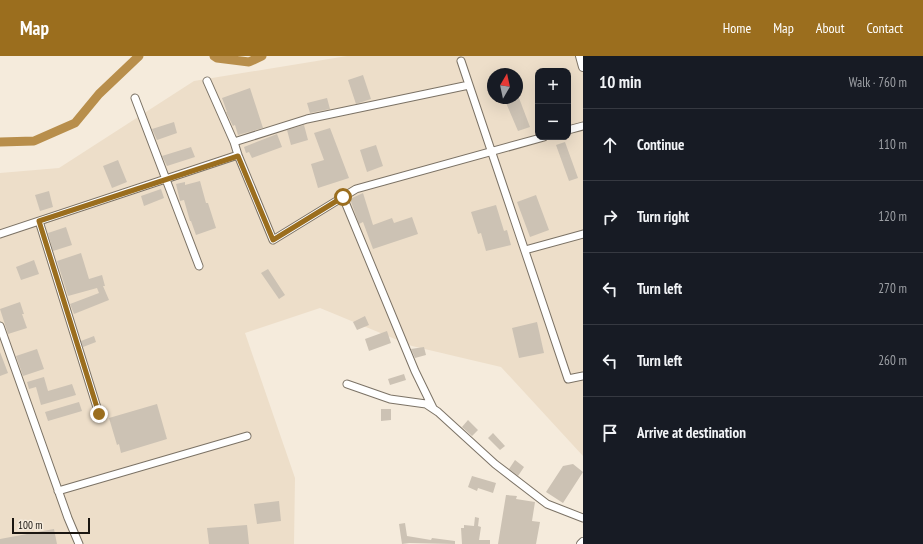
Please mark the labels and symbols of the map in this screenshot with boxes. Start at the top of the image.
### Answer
north arrow [487,68,523,104]
route start [334,188,352,206]
route end [90,405,108,423]
scale bar [12,516,90,535]

